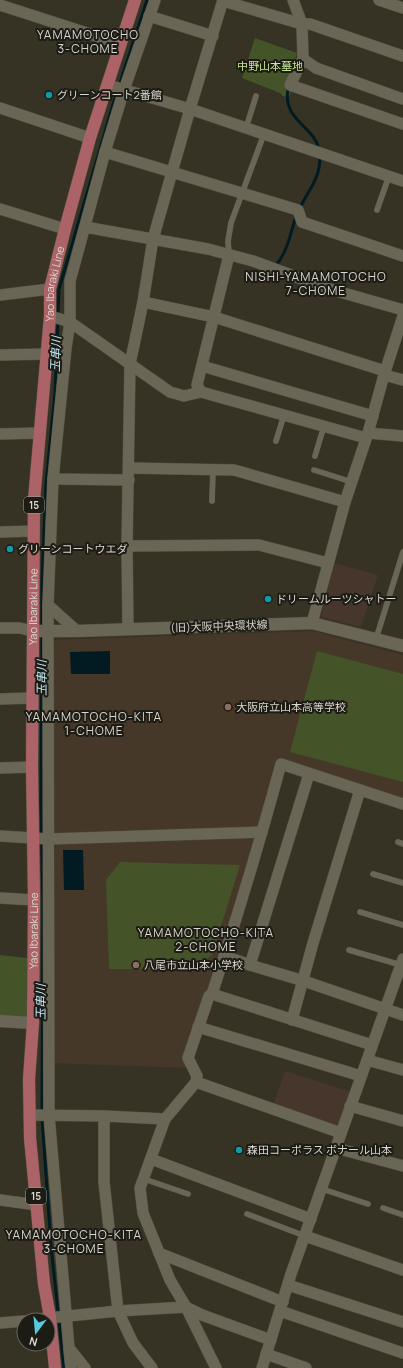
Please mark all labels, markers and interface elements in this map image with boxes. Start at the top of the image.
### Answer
district label: YAMAMOTOCHO 3-CHOME [37,26,139,57]
park label: 中野山本墓地 [237,58,303,73]
place label: グリーンコート2番館 [57,87,162,102]
marker: グリーンコート2番館 [44,90,54,100]
street label: Yao Ibaraki Line [42,244,68,322]
district label: NISHI-YAMAMOTOCHO 7-CHOME [245,268,387,299]
water label: 玉串川 [46,334,65,372]
road number: 15 [24,497,44,513]
place label: グリーンコートウエダ [18,541,127,556]
marker: グリーンコートウエダ [5,544,15,554]
street label: Yao Ibaraki Line [25,568,40,645]
place label: ドリームルーツシャトー [276,591,396,606]
marker: ドリームルーツシャトー [263,594,273,604]
street label: (旧)大阪中央環状線 [170,616,268,635]
water label: 玉串川 [33,658,50,696]
place label: 大阪府立山本高等学校 [236,699,346,714]
marker: 大阪府立山本高等学校 [223,702,233,712]
district label: YAMAMOTOCHO-KITA 1-CHOME [26,708,162,739]
street label: Yao Ibaraki Line [25,892,41,969]
district label: YAMAMOTOCHO-KITA 2-CHOME [138,924,274,955]
place label: 八尾市立山本小学校 [144,957,243,972]
marker: 八尾市立山本小学校 [131,960,141,970]
water label: 玉串川 [32,982,49,1020]
place label: 森田コーポラス ボナール山本 [247,1142,392,1157]
marker: 森田コーポラス ボナール山本 [234,1145,244,1155]
road number: 15 [26,1188,46,1204]
district label: YAMAMOTOCHO-KITA 3-CHOME [6,1226,142,1257]
north arrow [16,1312,56,1352]
text: N [27,1334,39,1350]

